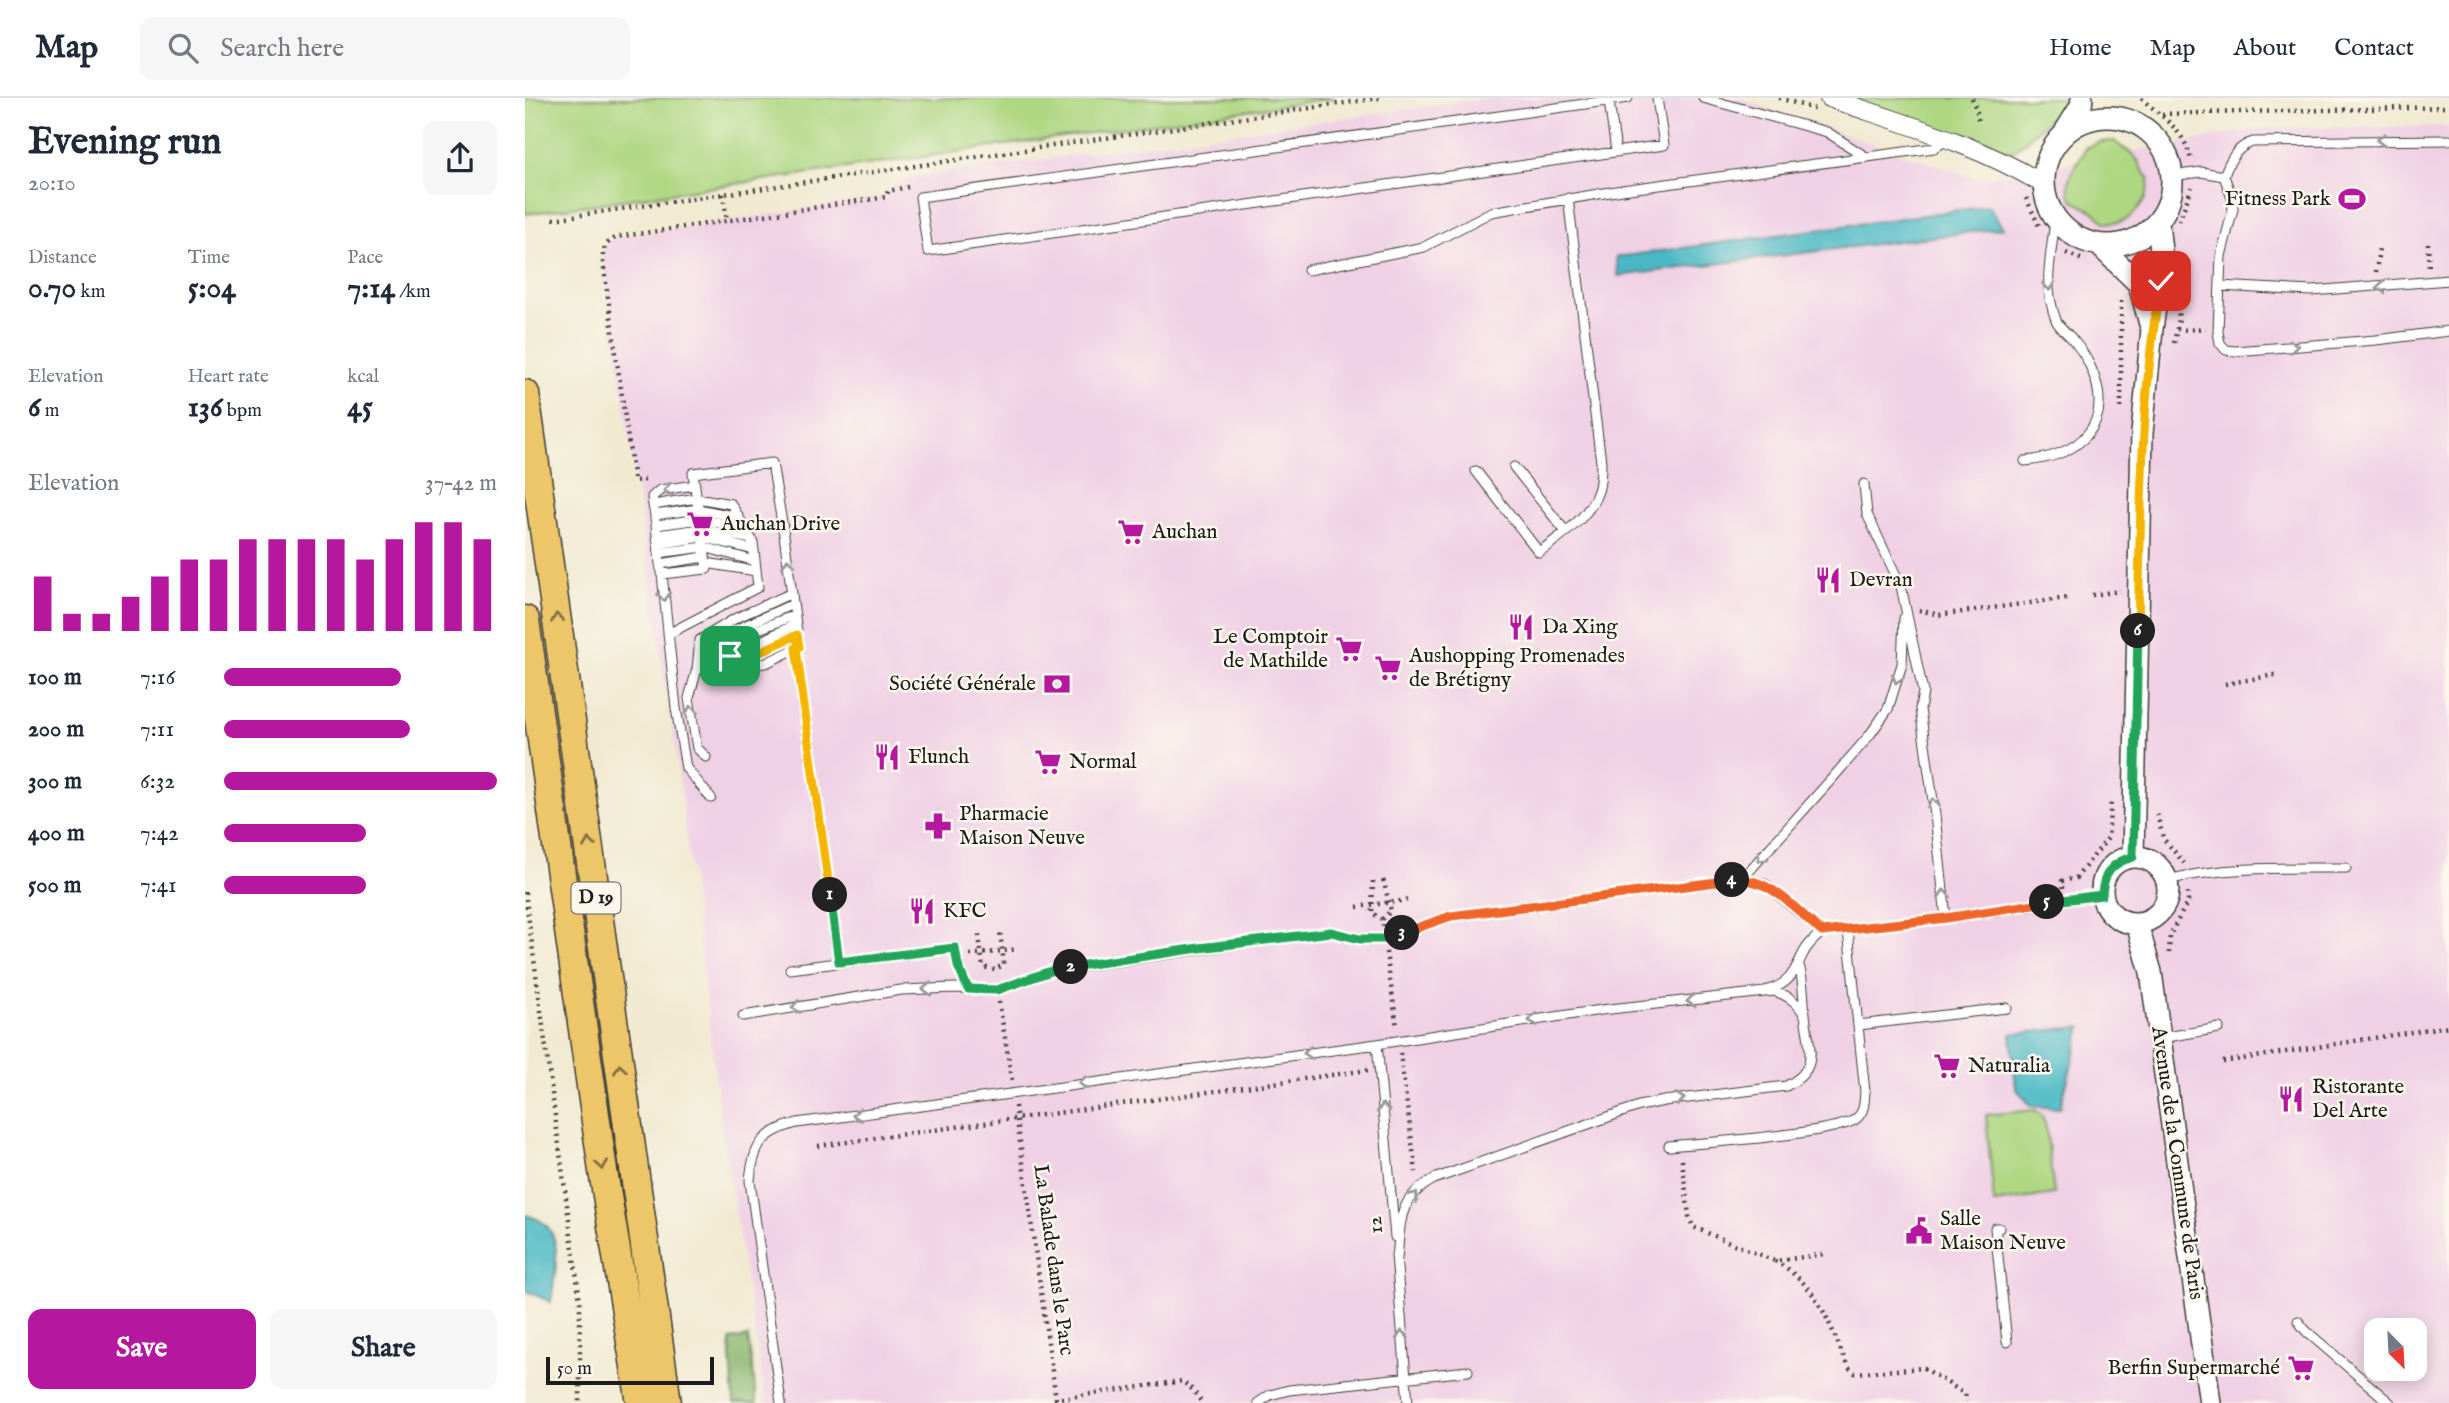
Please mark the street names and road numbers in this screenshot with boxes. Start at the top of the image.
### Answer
road number: D 19 [571,883,621,914]
street label: Avenue de la Commune de Paris [2144,1024,2210,1301]
street label: La Balade dans le Parc [1026,1163,1080,1357]
street label: 12 [1362,1215,1390,1235]

